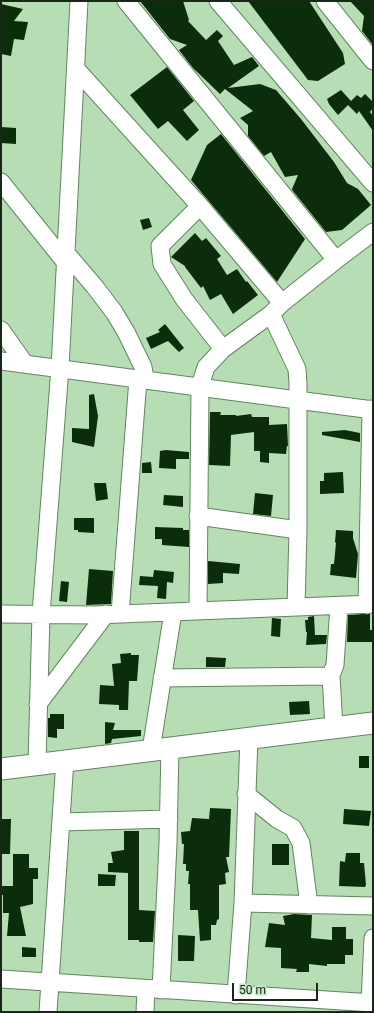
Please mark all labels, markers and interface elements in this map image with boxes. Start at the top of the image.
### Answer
scale bar [234,975,320,1001]
text: 50 m [239,983,266,997]

